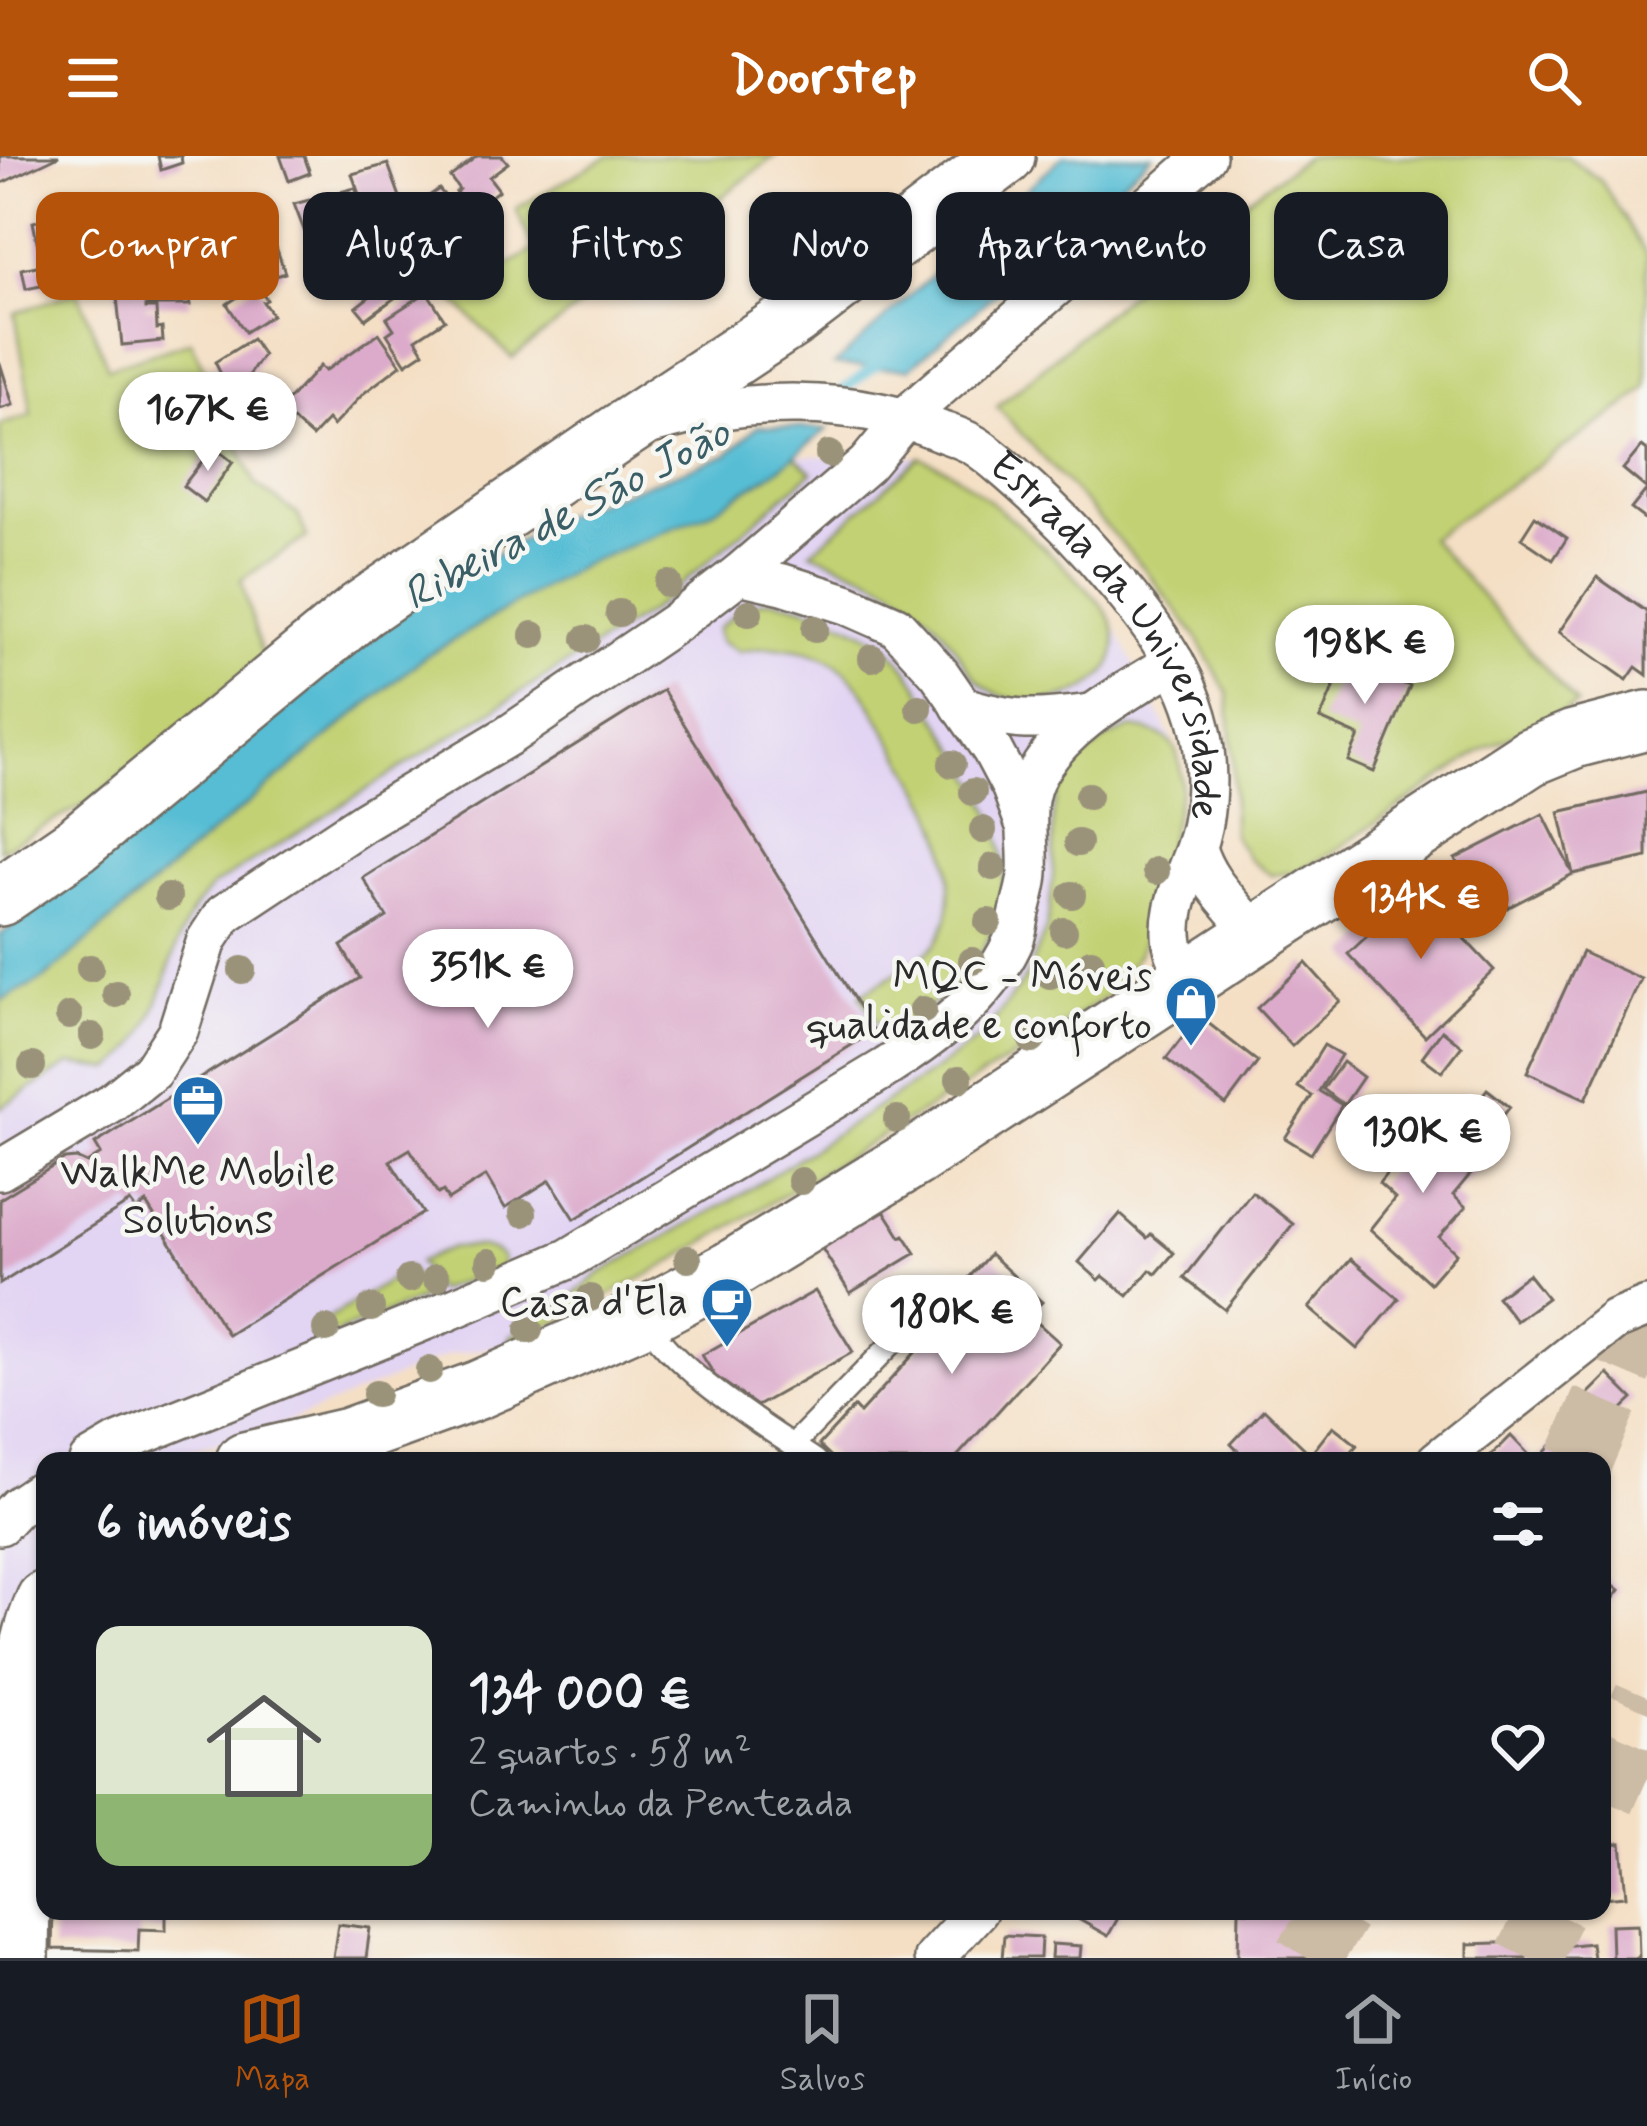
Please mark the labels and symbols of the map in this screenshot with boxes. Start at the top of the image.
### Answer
pin: 167K € [110,372,306,474]
water label: Ribeira de São João [393,403,742,626]
street label: Estrada da Universidade [977,439,1234,824]
pin: 198K € [1267,605,1463,707]
pin: 134K € [1323,860,1519,962]
pin: 351K € [390,929,586,1031]
place label: MQC - Móveis qualidade e conforto [807,951,1152,1057]
shop icon: MQC - Móveis qualidade e conforto [1163,974,1219,1048]
office icon: WalkMe Mobile Solutions [170,1073,226,1147]
pin: 130K € [1325,1094,1521,1196]
place label: WalkMe Mobile Solutions [60,1146,336,1249]
cafe icon: Casa d'Ela [699,1275,755,1349]
pin: 180K € [854,1275,1050,1377]
place label: Casa d'Ela [499,1276,688,1331]

